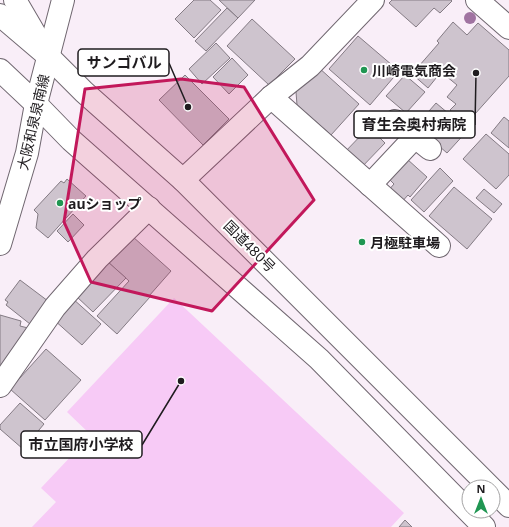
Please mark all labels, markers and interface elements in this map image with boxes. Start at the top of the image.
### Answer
callout: サンゴバル [78,49,169,76]
text: サンゴバル [86,52,162,72]
place label: 川崎電気商会 [372,61,456,80]
marker: 川崎電気商会 [359,65,369,75]
street label: 大阪和泉泉南線 [13,72,53,172]
callout: 育生会奥村病院 [354,111,475,138]
text: 育生会奥村病院 [361,114,467,134]
place label: auショップ [68,194,142,213]
marker: auショップ [55,198,65,208]
street label: 国道480号 [220,216,280,276]
place label: 月極駐車場 [370,233,440,252]
marker: 月極駐車場 [357,237,367,247]
callout: 市立国府小学校 [21,431,142,458]
text: 市立国府小学校 [28,434,134,454]
north arrow [461,479,501,519]
text: N [477,481,485,496]

